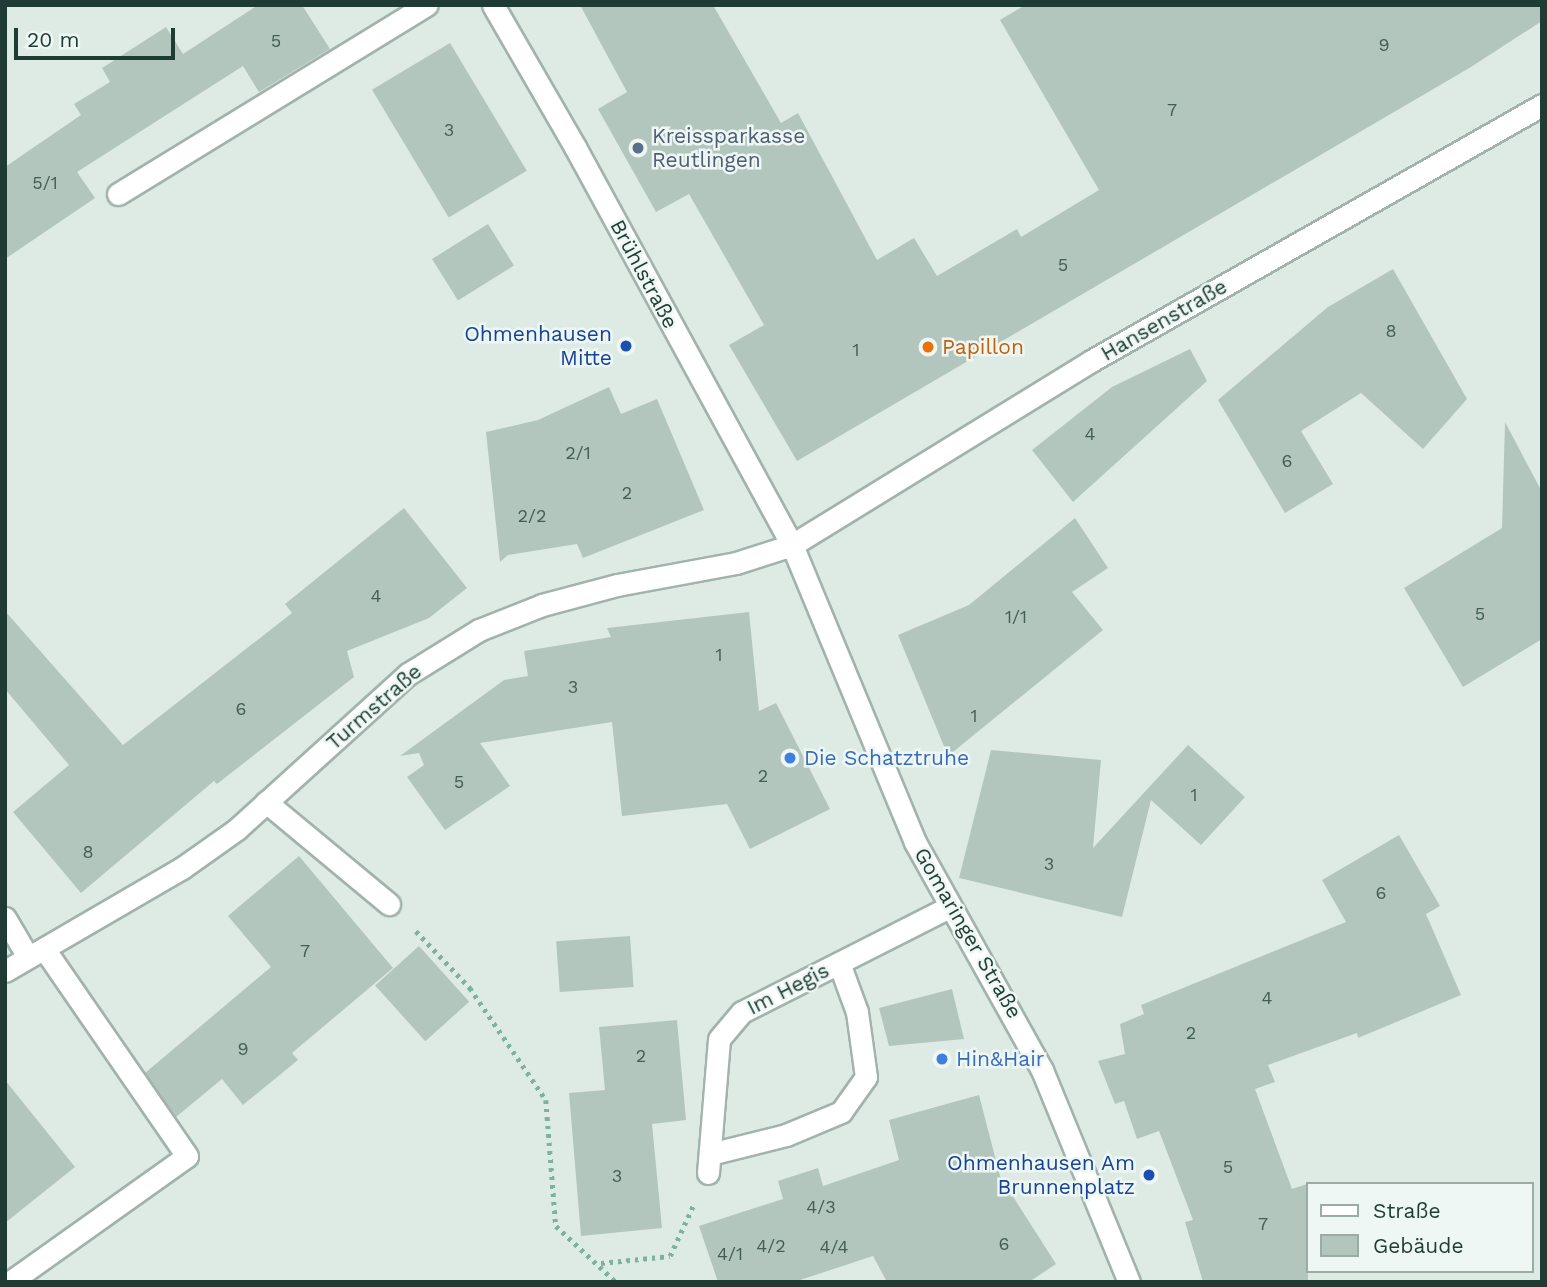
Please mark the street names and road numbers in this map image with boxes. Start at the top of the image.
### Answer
street label: Brühlstraße [605,215,683,333]
street label: Hansenstraße [1096,274,1232,366]
street label: Turmstraße [321,659,427,755]
street label: Gomaringer Straße [909,843,1027,1023]
street label: Im Hegis [743,958,833,1020]

